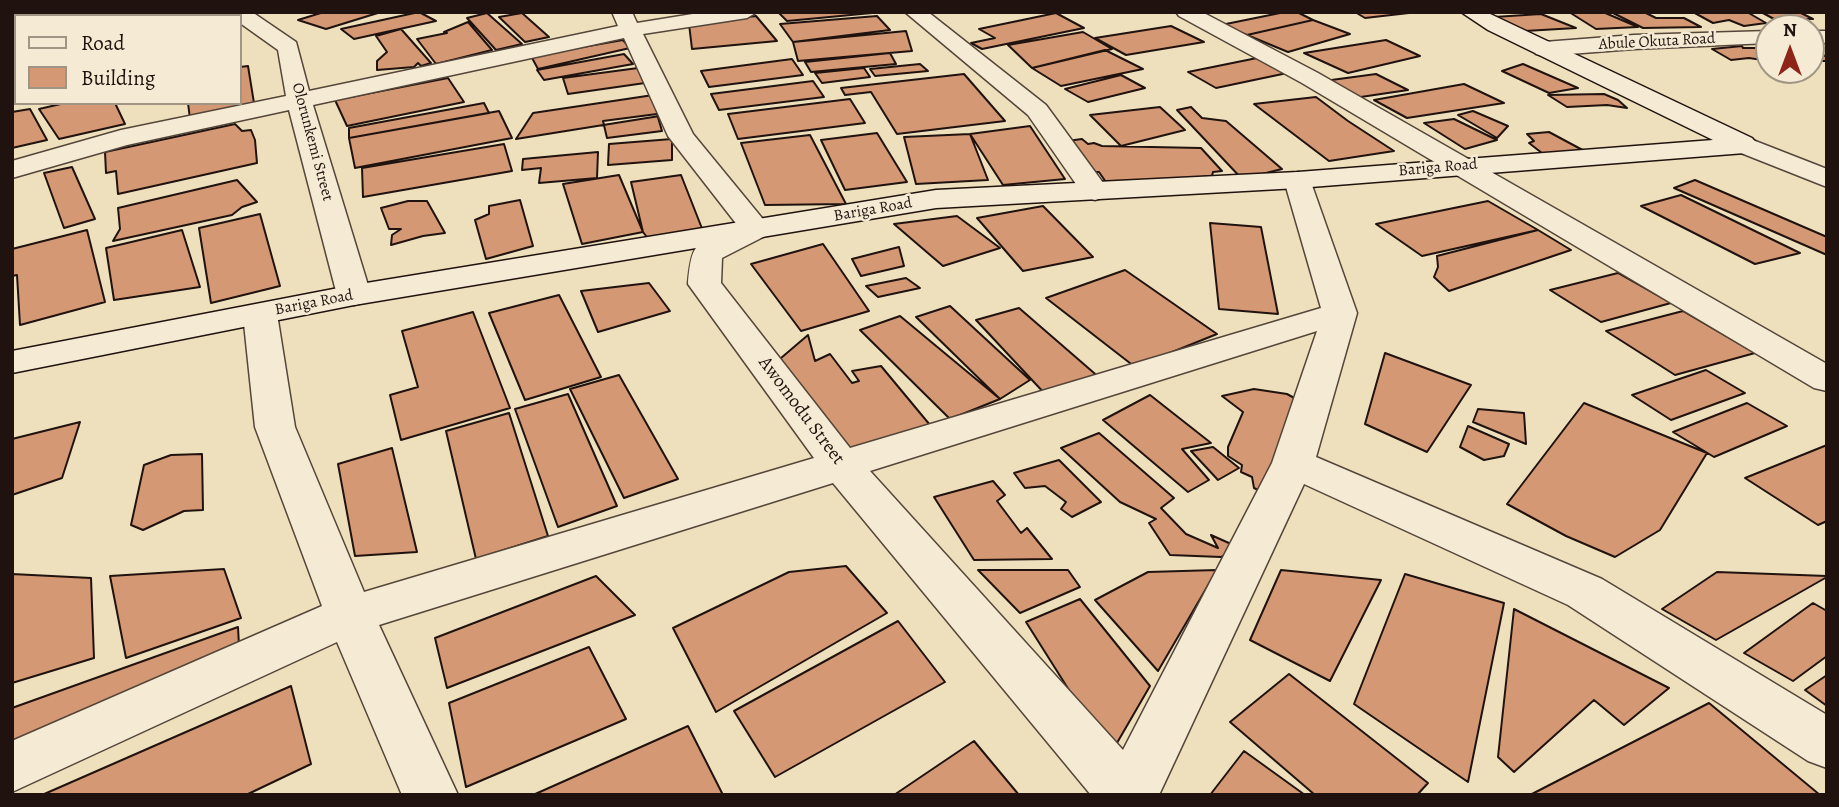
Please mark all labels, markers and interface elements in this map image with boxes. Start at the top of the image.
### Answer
legend [14,14,242,105]
north arrow [1755,14,1825,84]
text: N [1783,17,1797,43]
text: Road [81,29,125,57]
street label: Abule Okuta Road [1598,29,1716,55]
text: Building [81,64,155,92]
street label: Olorunkemi Street [287,81,337,203]
street label: Bariga Road [1398,155,1478,181]
street label: Bariga Road [832,194,914,226]
street label: Bariga Road [273,286,355,320]
street label: Awomodu Street [753,352,849,470]

